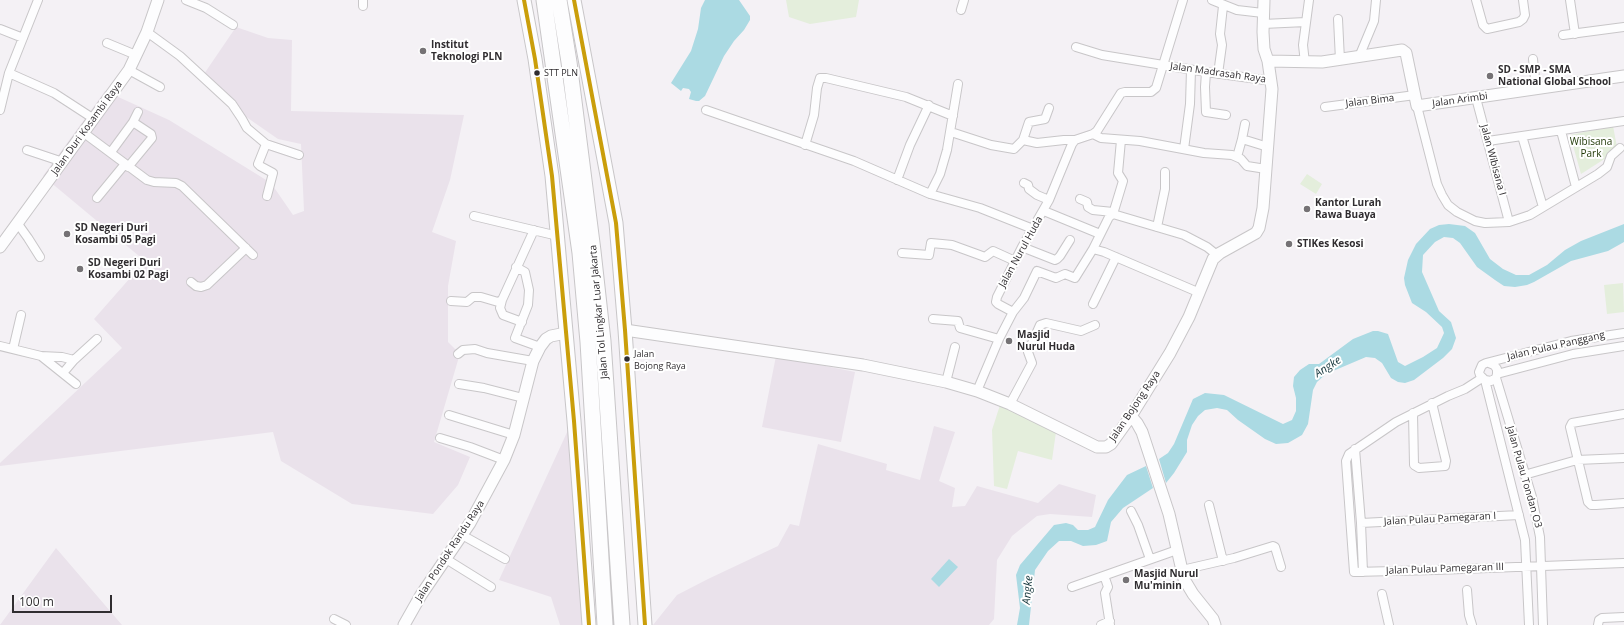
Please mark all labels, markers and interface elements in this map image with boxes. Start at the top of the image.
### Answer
place label: Institut Teknologi PLN [431,39,502,62]
marker: Institut Teknologi PLN [418,46,428,56]
street label: Jalan Madrasah Raya [1169,60,1267,86]
place label: SD - SMP - SMA National Global School [1498,64,1611,88]
marker: STT PLN [532,68,542,78]
place label: STT PLN [544,68,578,78]
marker: SD - SMP - SMA National Global School [1485,71,1495,81]
street label: Jalan Duri Kosambi Raya [49,79,125,177]
street label: Jalan Arimbi [1431,90,1489,110]
street label: Jalan Bima [1345,92,1395,110]
street label: Jalan Wibisana I [1478,123,1508,197]
park label: Wibisana Park [1570,136,1612,160]
place label: Kantor Lurah Rawa Buaya [1315,197,1381,220]
marker: Kantor Lurah Rawa Buaya [1302,204,1312,214]
street label: Jalan Nurul Huda [997,214,1045,290]
place label: SD Negeri Duri Kosambi 05 Pagi [75,222,156,246]
marker: SD Negeri Duri Kosambi 05 Pagi [62,229,72,239]
place label: STIKes Kesosi [1297,238,1363,250]
marker: STIKes Kesosi [1284,239,1294,249]
street label: Jalan Tol Lingkar Luar Jakarta [587,245,611,379]
place label: SD Negeri Duri Kosambi 02 Pagi [88,257,169,280]
marker: SD Negeri Duri Kosambi 02 Pagi [75,264,85,274]
place label: Masjid Nurul Huda [1017,329,1075,352]
street label: Jalan Pulau Panggang [1506,329,1606,363]
marker: Masjid Nurul Huda [1004,336,1014,346]
place label: Jalan Bojong Raya [634,349,686,370]
marker: Jalan Bojong Raya [622,354,632,364]
water label: Angke [1312,354,1344,380]
street label: Jalan Bojong Raya [1107,368,1163,444]
street label: Jalan Pulau Tondan O3 [1504,425,1544,529]
street label: Jalan Pondok Randu Raya [413,498,487,604]
street label: Jalan Pulau Pamegaran I [1383,510,1497,528]
street label: Jalan Pulau Pamegaran III [1386,561,1504,577]
place label: Masjid Nurul Mu'minin [1134,568,1198,592]
water label: Angke [1020,575,1036,605]
marker: Masjid Nurul Mu'minin [1121,575,1131,585]
scale bar [14,587,114,613]
text: 100 m [19,593,54,610]

